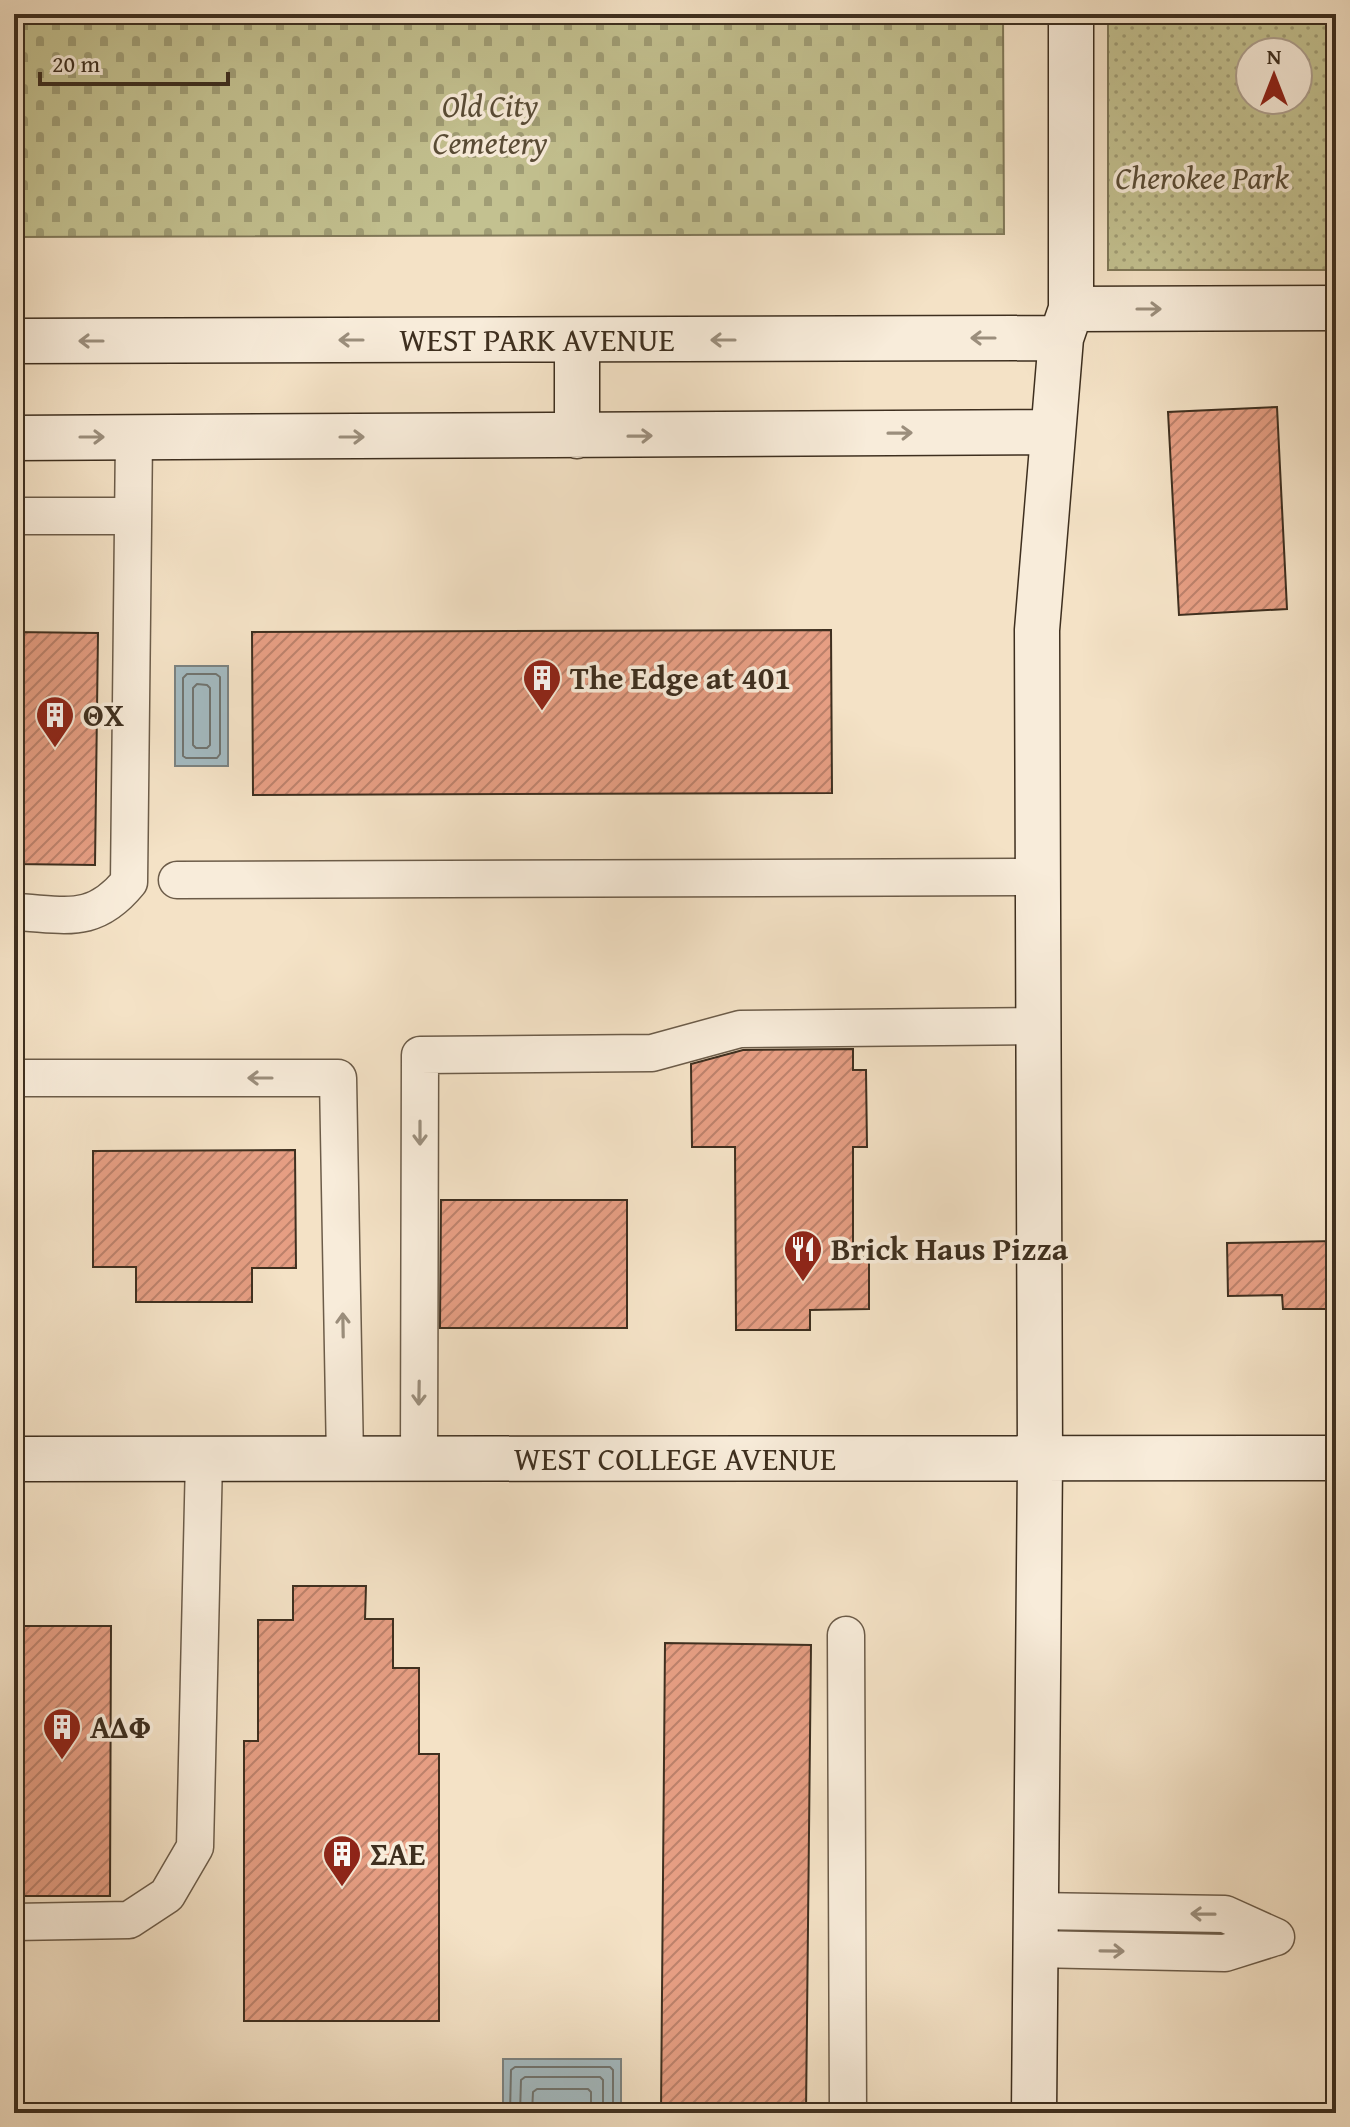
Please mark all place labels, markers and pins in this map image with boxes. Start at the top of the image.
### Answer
place label: The Edge at 401 [570,654,791,701]
building icon: The Edge at 401 [521,657,563,712]
place label: ΘΧ [83,691,124,738]
building icon: ΘΧ [34,694,76,749]
place label: Brick Haus Pizza [831,1225,1069,1272]
restaurant icon: Brick Haus Pizza [782,1228,824,1283]
place label: ΑΔΦ [90,1703,151,1750]
building icon: ΑΔΦ [41,1706,83,1761]
place label: ΣΑΕ [370,1830,425,1877]
building icon: ΣΑΕ [321,1833,363,1888]

